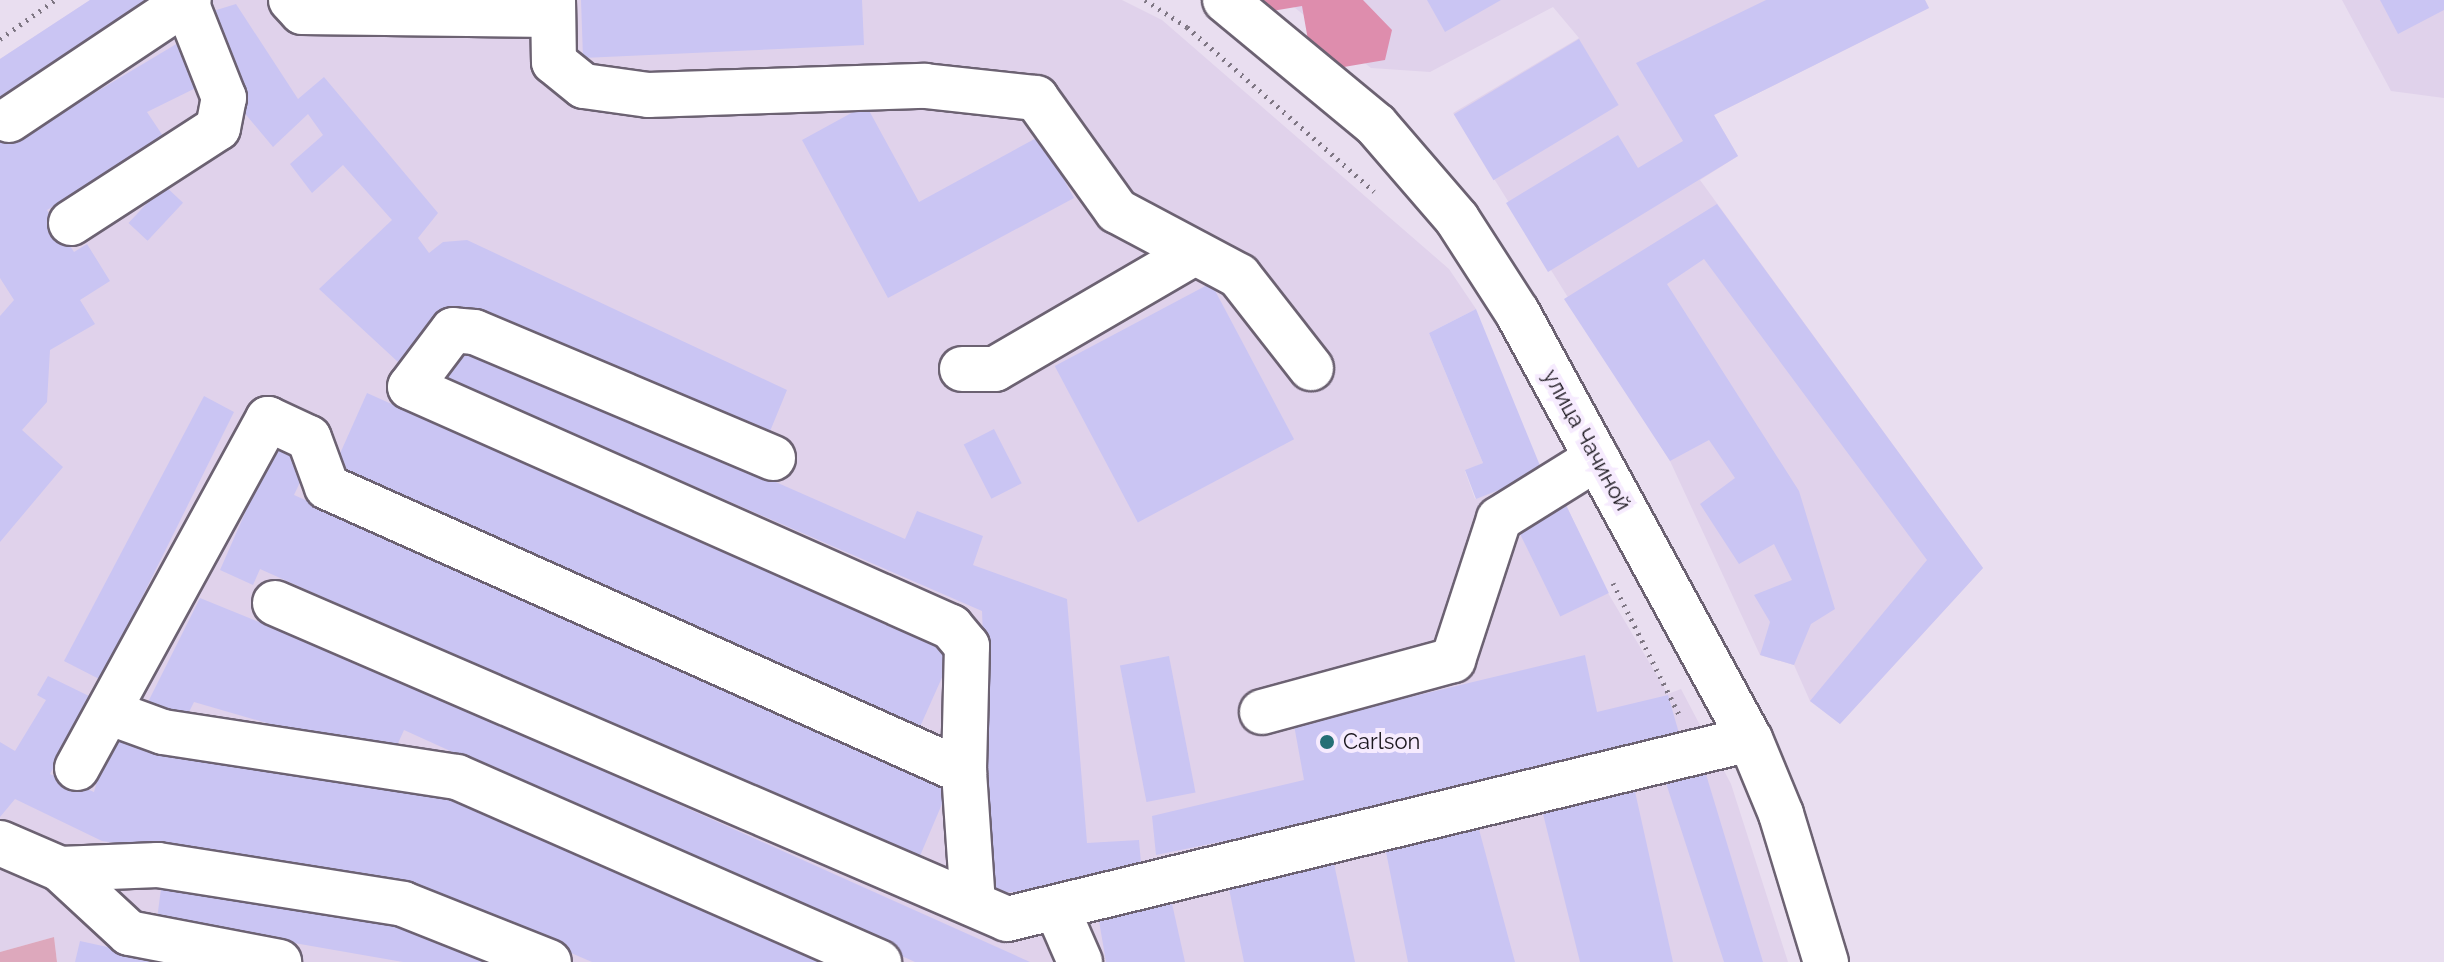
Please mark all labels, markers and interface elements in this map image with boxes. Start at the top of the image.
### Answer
street label: улица Чачиной [1537,365,1637,515]
place label: Carlson [1343,729,1420,755]
marker: Carlson [1318,733,1336,751]

